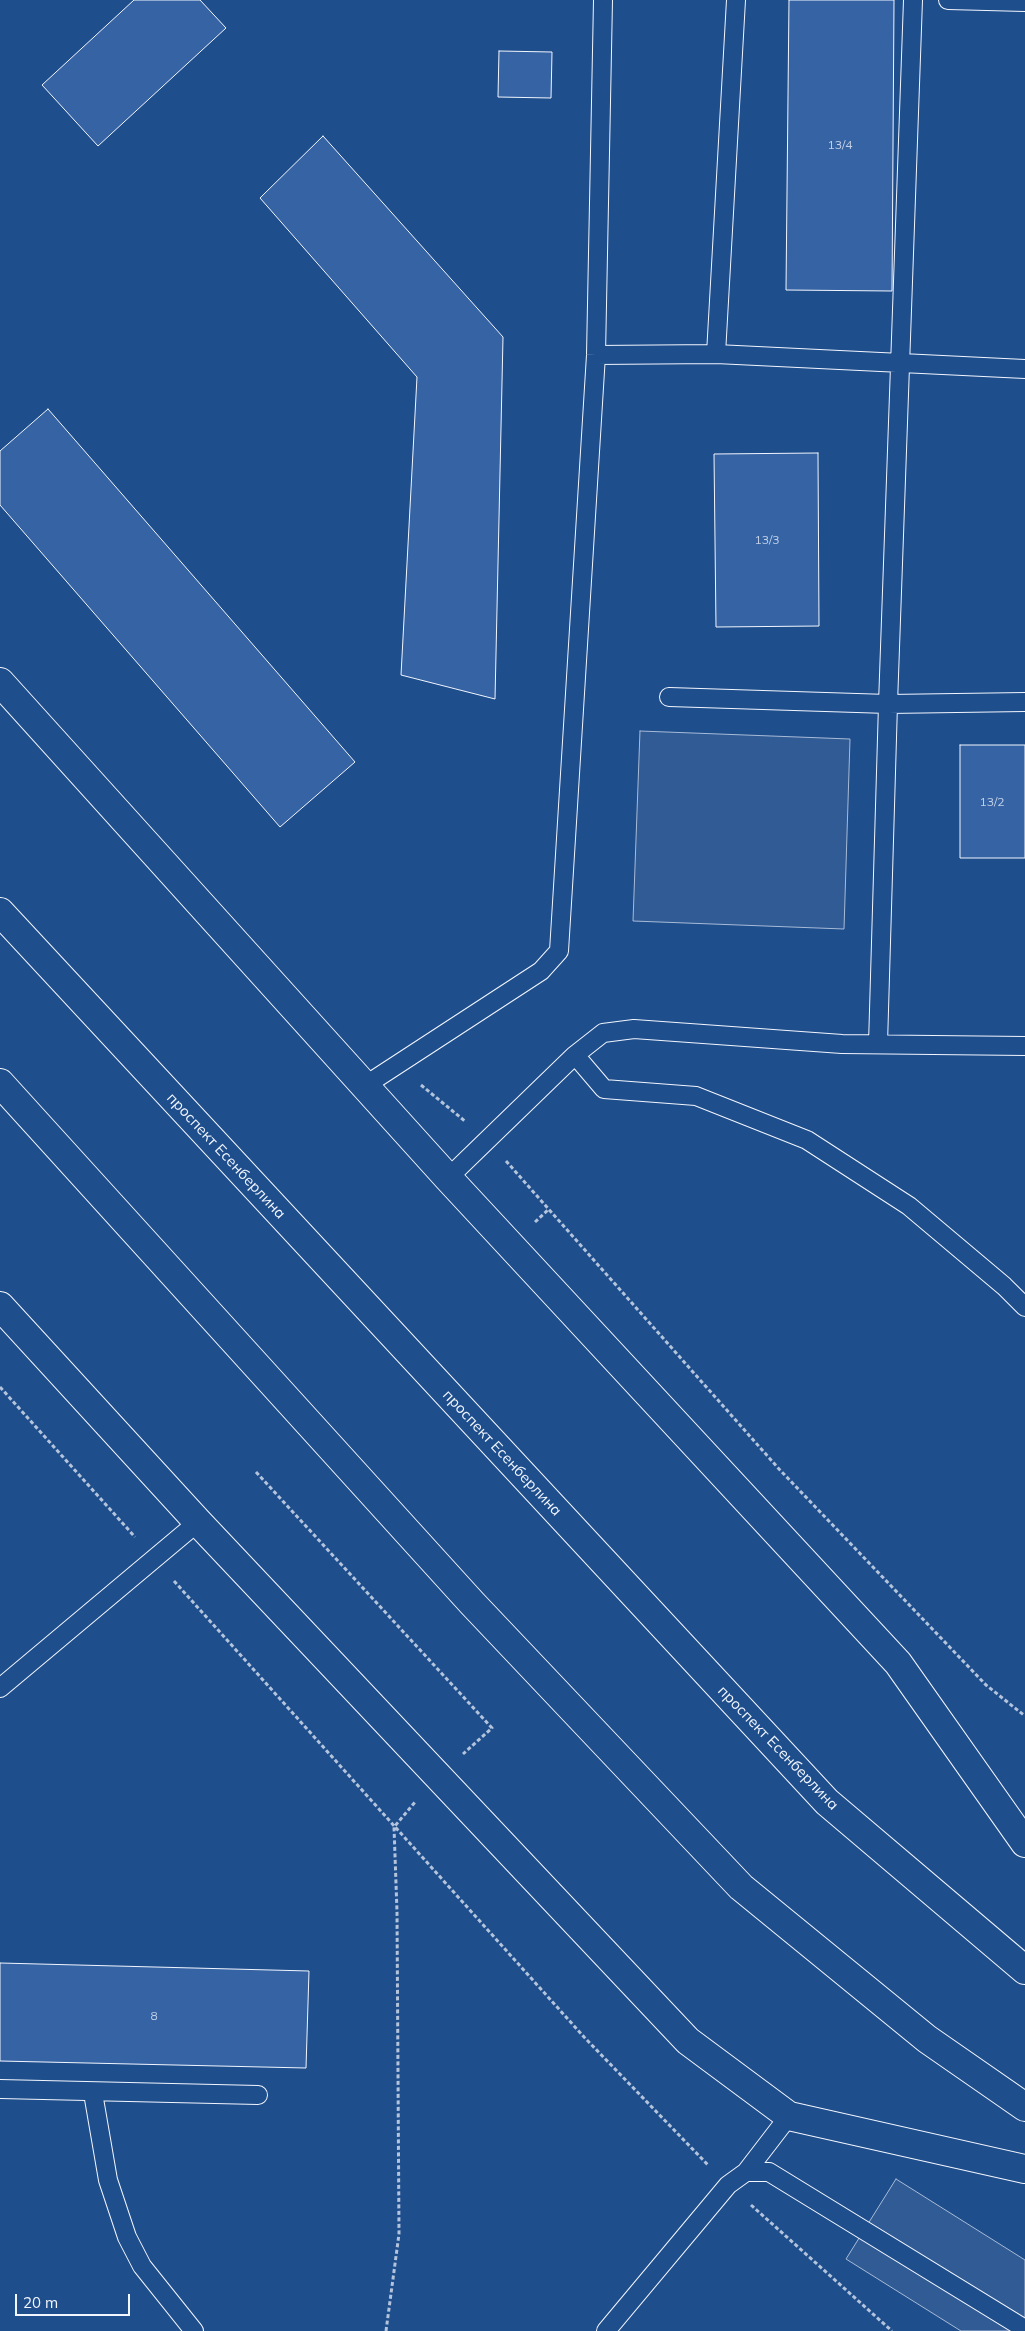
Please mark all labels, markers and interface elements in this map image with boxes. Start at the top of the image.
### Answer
house number: 13/4 [827,138,853,152]
house number: 13/3 [754,533,780,547]
house number: 13/2 [979,795,1005,809]
street label: проспект Есенберлина [163,1089,289,1223]
street label: проспект Есенберлина [439,1386,565,1520]
street label: проспект Есенберлина [714,1682,842,1814]
house number: 8 [150,2009,158,2023]
scale bar [18,2284,132,2316]
text: 20 m [23,2293,58,2312]

